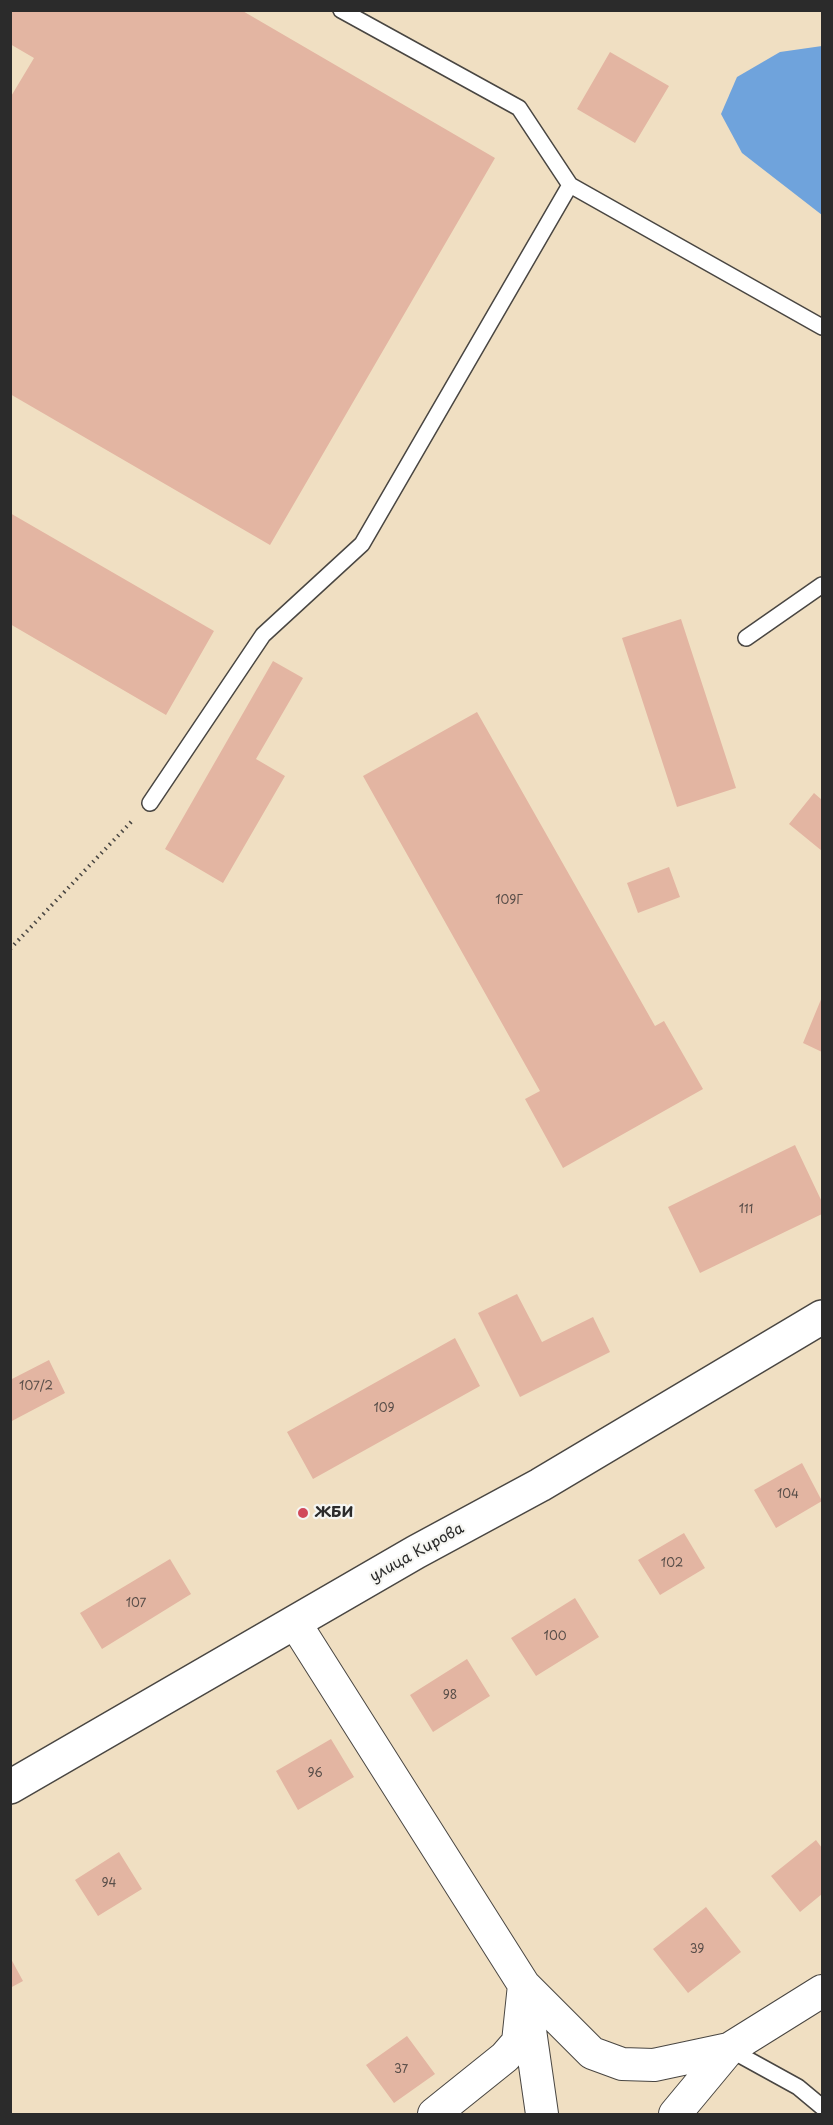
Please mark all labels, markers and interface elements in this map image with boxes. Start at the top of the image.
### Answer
house number: 109Г [495,894,523,908]
house number: 111 [739,1203,753,1217]
house number: 107/2 [19,1380,53,1394]
house number: 109 [373,1402,395,1416]
house number: 104 [777,1488,799,1502]
place label: ЖБИ [315,1504,353,1522]
marker: ЖБИ [296,1506,310,1520]
street label: улица Кирова [367,1520,467,1586]
house number: 102 [661,1557,683,1571]
house number: 107 [126,1597,146,1611]
house number: 100 [544,1630,566,1644]
house number: 98 [443,1689,457,1703]
house number: 96 [307,1767,323,1781]
house number: 94 [102,1877,116,1891]
house number: 39 [690,1943,704,1957]
house number: 37 [394,2063,408,2077]

